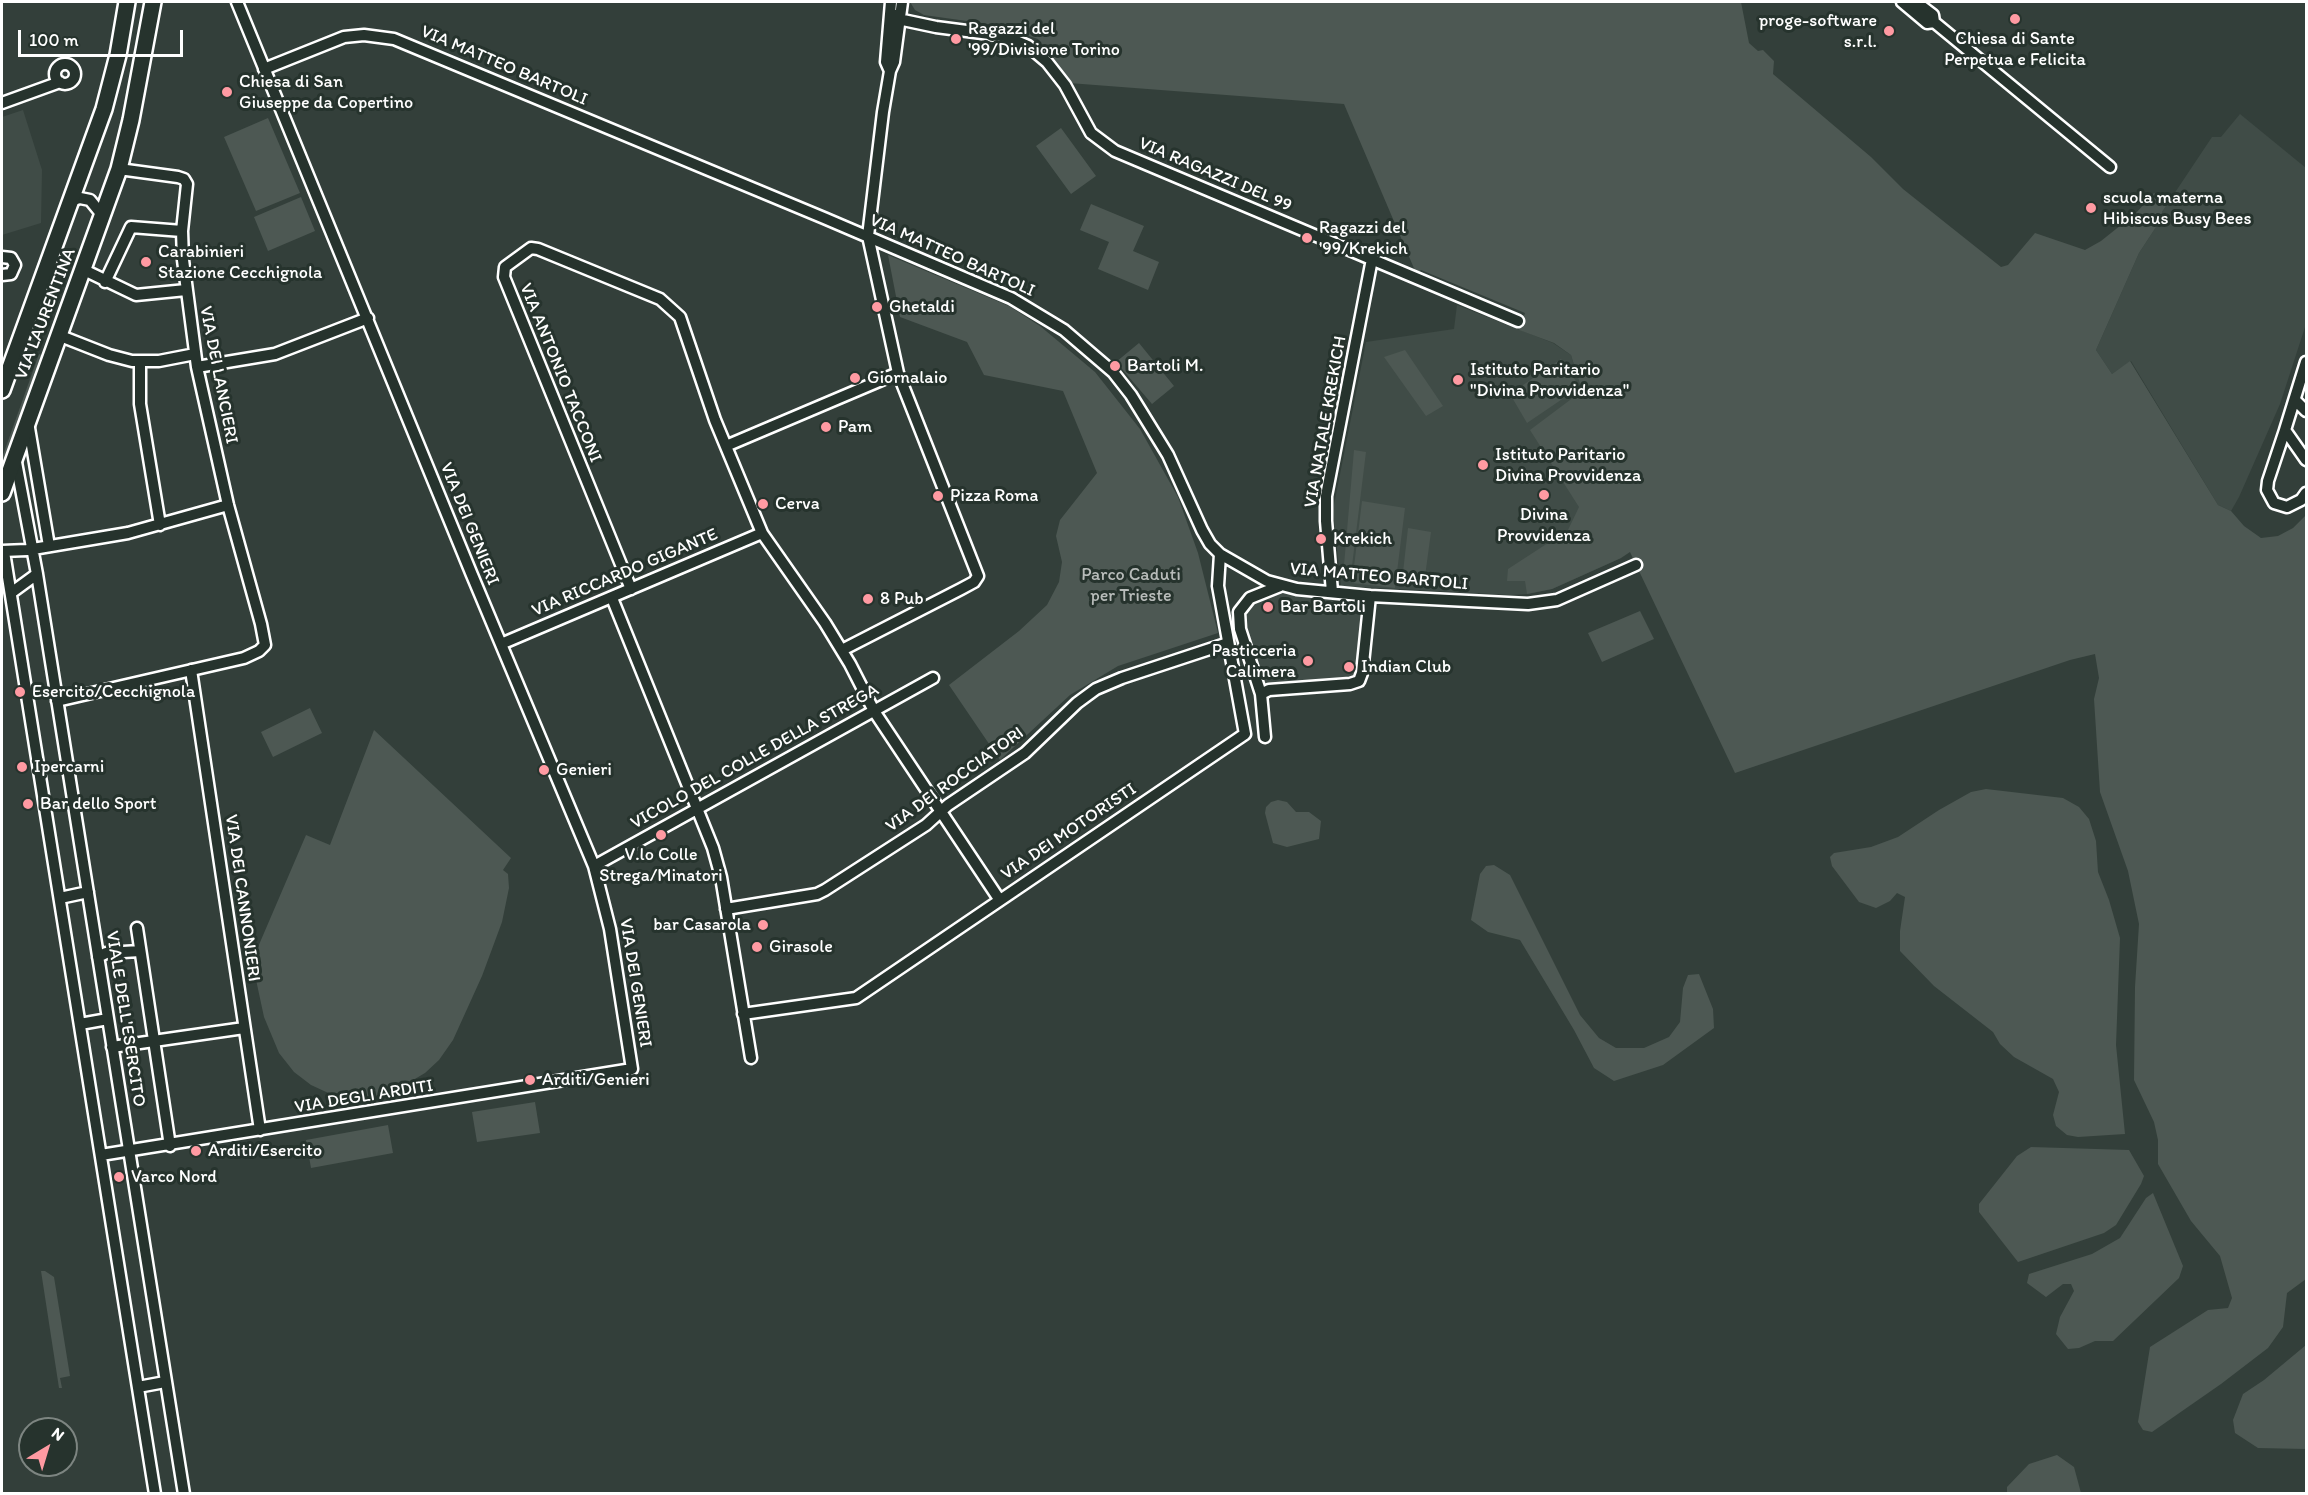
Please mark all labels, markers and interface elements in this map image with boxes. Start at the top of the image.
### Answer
place label: proge-software s.r.l. [1759,10,1877,52]
marker: Chiesa di Sante Perpetua e Felicita [2008,12,2022,26]
scale bar [21,18,186,56]
place label: Ragazzi del '99/Divisione Torino [968,18,1120,60]
street label: VIA MATTEO BARTOLI [417,21,591,111]
marker: proge-software s.r.l. [1882,24,1896,38]
place label: Chiesa di Sante Perpetua e Felicita [1944,28,2086,70]
text: 100 m [29,29,79,51]
marker: Ragazzi del '99/Divisione Torino [949,32,963,46]
place label: Chiesa di San Giuseppe da Copertino [239,71,413,113]
marker: Chiesa di San Giuseppe da Copertino [220,85,234,99]
street label: VIA RAGAZZI DEL 99 [1135,133,1295,217]
place label: scuola materna Hibiscus Busy Bees [2103,187,2251,230]
marker: scuola materna Hibiscus Busy Bees [2084,201,2098,215]
street label: VIA MATTEO BARTOLI [866,210,1038,302]
place label: Ragazzi del '99/Krekich [1319,217,1408,260]
marker: Ragazzi del '99/Krekich [1300,231,1314,245]
place label: Carabinieri Stazione Cecchignola [158,241,322,284]
street label: VIA LAURENTINA [11,245,81,383]
marker: Carabinieri Stazione Cecchignola [139,255,153,269]
street label: VIA ANTONIO TACCONI [514,280,606,466]
place label: Ghetaldi [889,296,955,318]
marker: Ghetaldi [870,300,884,314]
street label: VIA DEI LANCIERI [194,304,242,446]
street label: VIA NATALE KREKICH [1300,334,1352,510]
place label: Bartoli M. [1127,355,1203,377]
marker: Bartoli M. [1108,359,1122,373]
place label: Istituto Paritario "Divina Provvidenza" [1470,359,1629,401]
place label: Giornalaio [867,367,947,389]
marker: Giornalaio [848,371,862,385]
marker: Istituto Paritario "Divina Provvidenza" [1451,373,1465,387]
place label: Pam [838,416,872,438]
marker: Pam [819,420,833,434]
place label: Istituto Paritario Divina Provvidenza [1495,444,1641,486]
marker: Istituto Paritario Divina Provvidenza [1476,458,1490,472]
street label: VIA DEI GENIERI [435,459,503,589]
place label: Pizza Roma [950,485,1038,507]
marker: Divina Provvidenza [1537,488,1551,502]
marker: Pizza Roma [931,489,945,503]
place label: Cerva [775,493,819,515]
marker: Cerva [756,497,770,511]
place label: Divina Provvidenza [1497,504,1591,546]
street label: VIA RICCARDO GIGANTE [529,524,721,622]
place label: Krekich [1333,528,1392,550]
marker: Krekich [1314,532,1328,546]
street label: VIA MATTEO BARTOLI [1289,558,1469,596]
park label: Parco Caduti per Trieste [1081,564,1181,606]
place label: 8 Pub [880,588,924,610]
marker: 8 Pub [861,592,875,606]
place label: Bar Bartoli [1280,596,1366,618]
marker: Bar Bartoli [1261,600,1275,614]
place label: Pasticceria Calimera [1212,640,1296,682]
marker: Pasticceria Calimera [1301,654,1315,668]
place label: Indian Club [1361,656,1451,678]
marker: Indian Club [1342,660,1356,674]
street label: VICOLO DEL COLLE DELLA STREGA [627,680,883,834]
place label: Esercito/Cecchignola [32,681,195,703]
marker: Esercito/Cecchignola [13,685,27,699]
street label: VIA DEI ROCCIATORI [882,723,1028,837]
place label: Ipercarni [34,756,104,778]
place label: Genieri [556,759,612,781]
marker: Ipercarni [15,760,29,774]
marker: Genieri [537,763,551,777]
street label: VIA DEI MOTORISTI [997,779,1141,885]
place label: Bar dello Sport [40,793,156,815]
marker: Bar dello Sport [21,797,35,811]
street label: VIA DEI CANNONIERI [220,813,264,983]
marker: V.lo Colle Strega/Minatori [654,828,668,842]
place label: V.lo Colle Strega/Minatori [599,844,723,886]
place label: bar Casarola [653,914,751,936]
street label: VIA DEI GENIERI [614,917,656,1049]
marker: bar Casarola [756,918,770,932]
street label: VIALE DELL'ESERCITO [100,929,150,1109]
place label: Girasole [769,936,833,958]
marker: Girasole [750,940,764,954]
place label: Arditi/Genieri [542,1069,650,1091]
marker: Arditi/Genieri [523,1073,537,1087]
street label: VIA DEGLI ARDITI [293,1075,435,1119]
place label: Arditi/Esercito [208,1140,322,1162]
marker: Arditi/Esercito [189,1144,203,1158]
place label: Varco Nord [131,1166,217,1188]
marker: Varco Nord [112,1170,126,1184]
north arrow [18,1417,78,1477]
text: N [48,1423,68,1445]

